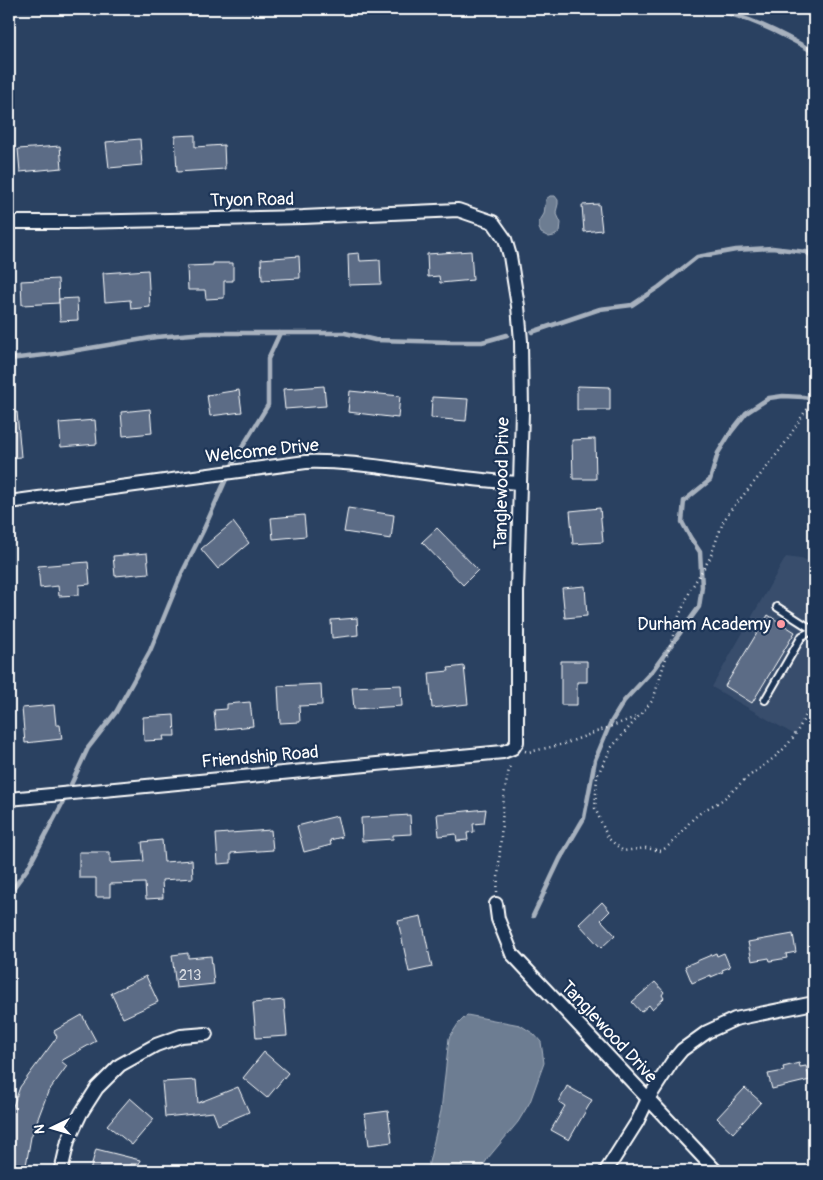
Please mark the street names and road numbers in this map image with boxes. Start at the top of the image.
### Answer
street label: Tryon Road [210,188,294,212]
street label: Tanglewood Drive [489,417,515,549]
street label: Welcome Drive [204,434,320,468]
street label: Friendship Road [200,740,320,774]
street label: Tanglewood Drive [556,976,662,1088]

